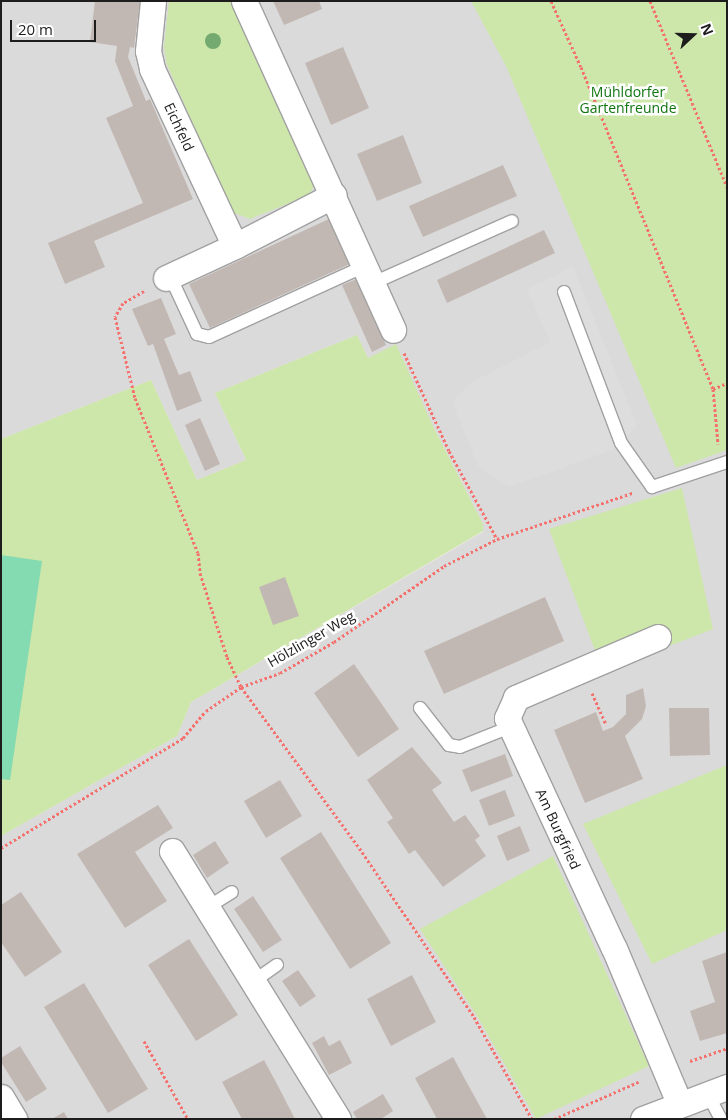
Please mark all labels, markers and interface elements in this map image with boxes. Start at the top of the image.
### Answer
scale bar [12,10,99,42]
north arrow [668,10,718,60]
text: 20 m [18,19,53,39]
text: N [697,21,718,38]
park label: Mühldorfer Gartenfreunde [579,84,677,116]
street label: Eichfeld [161,100,197,154]
street label: Hölzlinger Weg [264,607,358,671]
street label: Am Burgfried [532,786,584,872]

